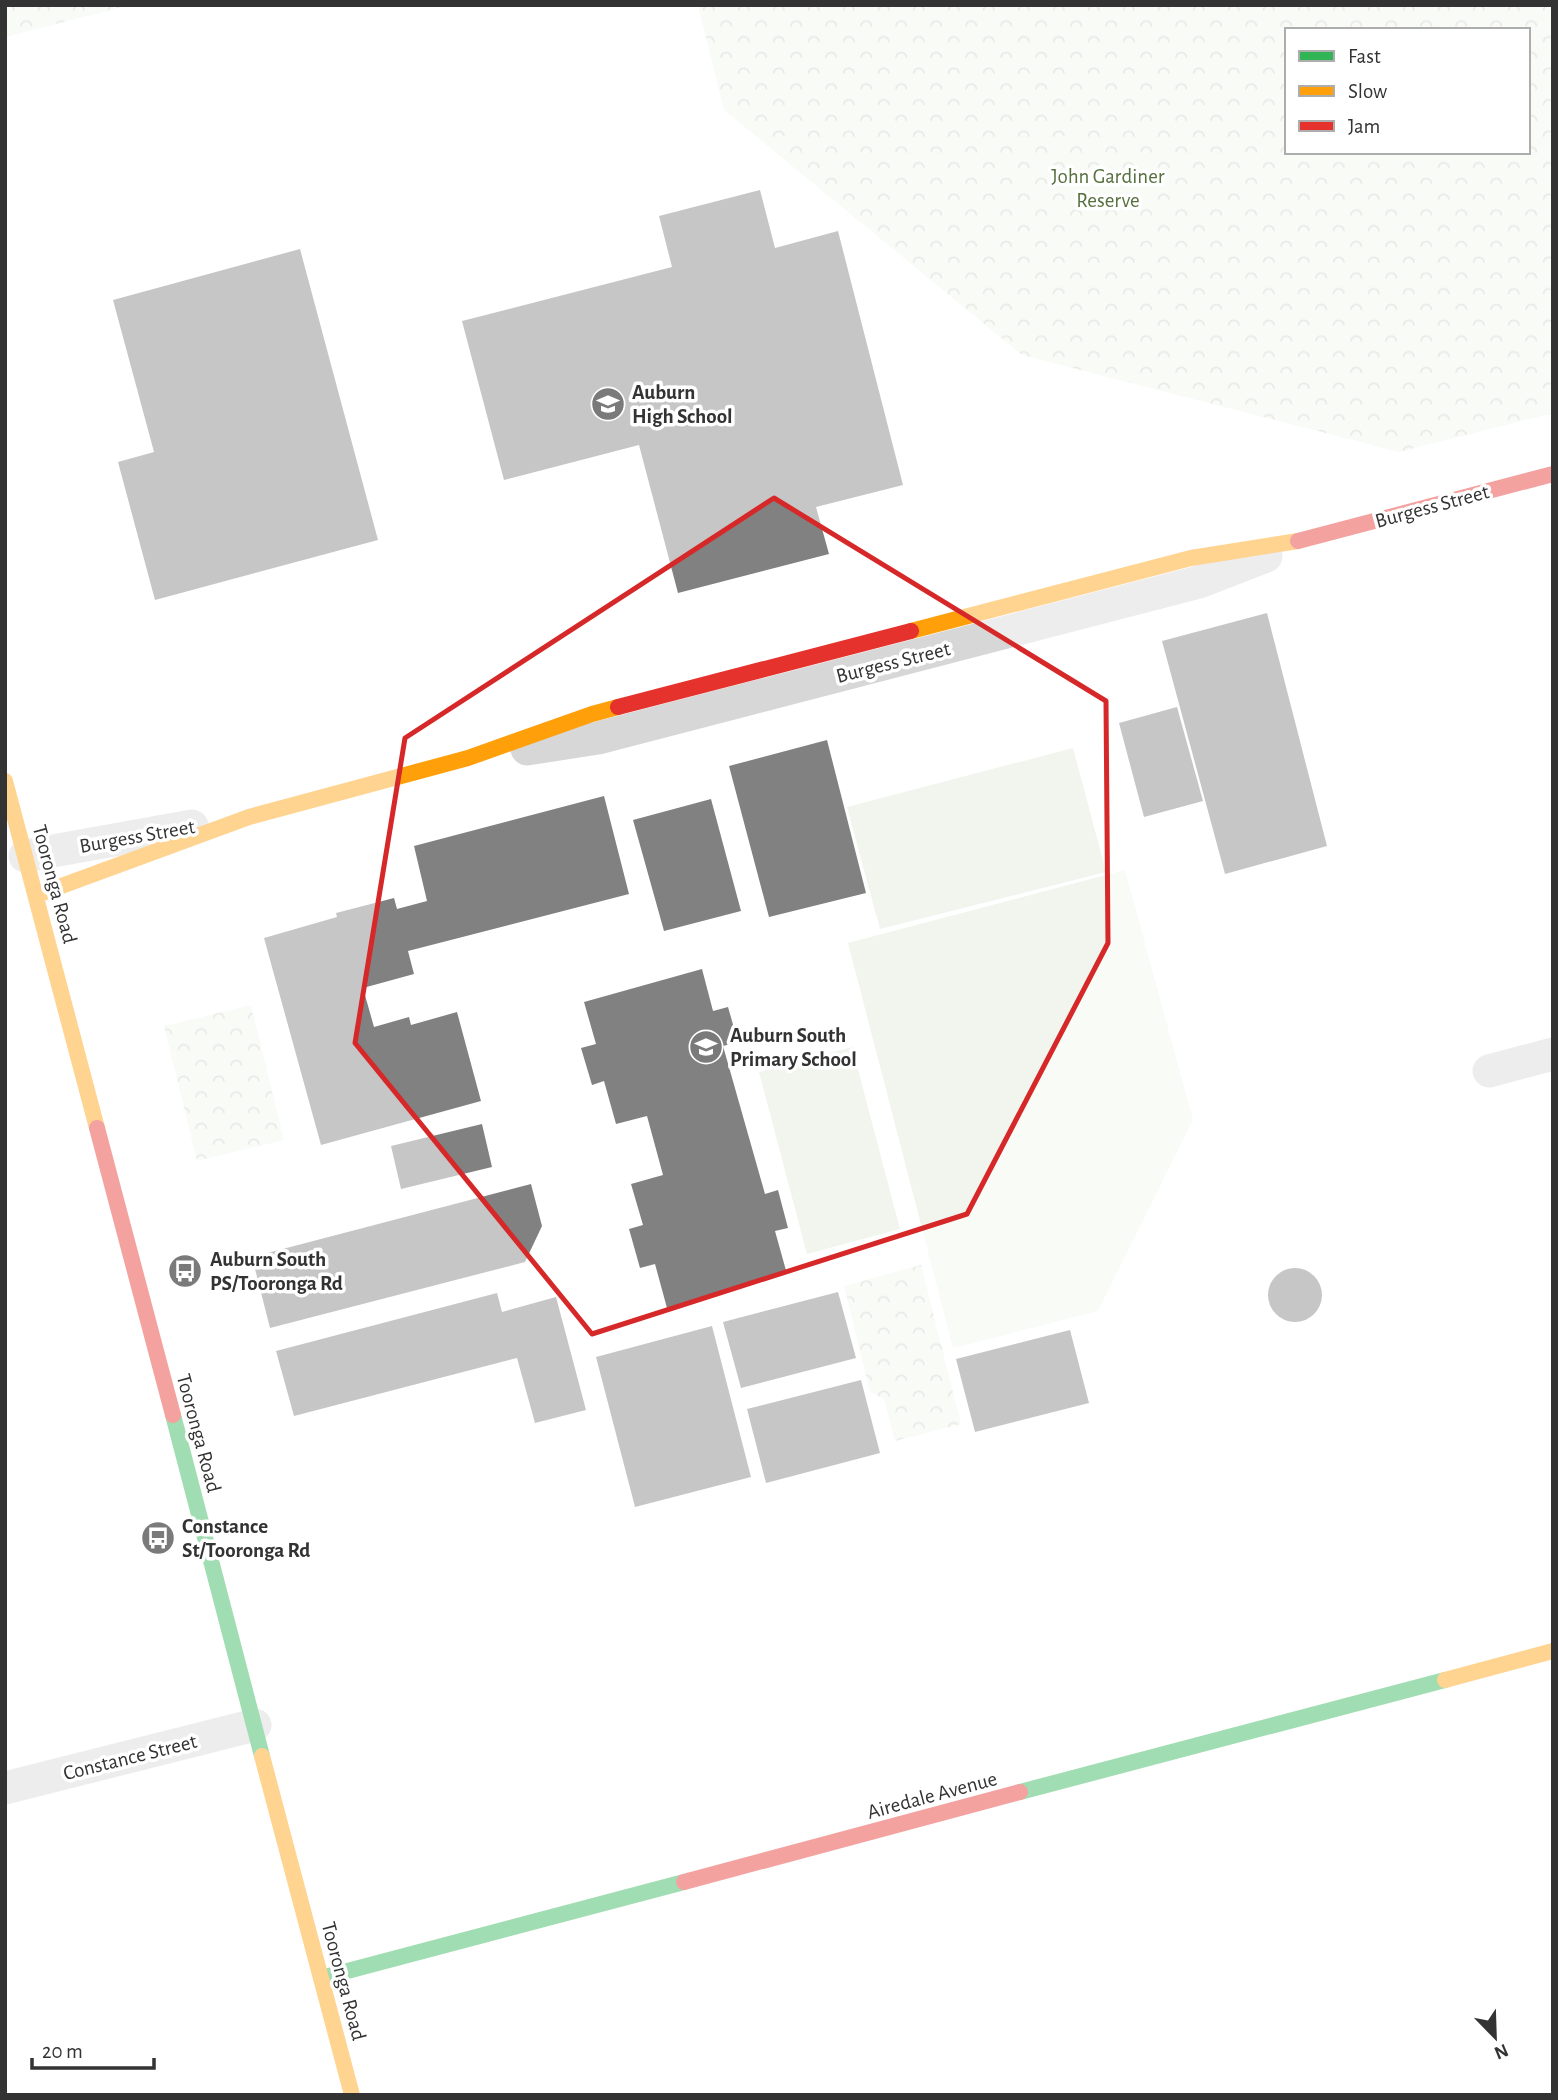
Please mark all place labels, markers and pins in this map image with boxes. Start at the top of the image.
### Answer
place label: Auburn High School [632,382,733,427]
school or university icon: Auburn High School [589,385,627,423]
place label: Auburn South Primary School [730,1025,857,1070]
school or university icon: Auburn South Primary School [687,1028,725,1066]
place label: Auburn South PS/Tooronga Rd [210,1249,343,1294]
bus stop icon: Auburn South PS/Tooronga Rd [166,1252,204,1290]
place label: Constance St/Tooronga Rd [182,1516,310,1561]
bus stop icon: Constance St/Tooronga Rd [139,1519,177,1557]

